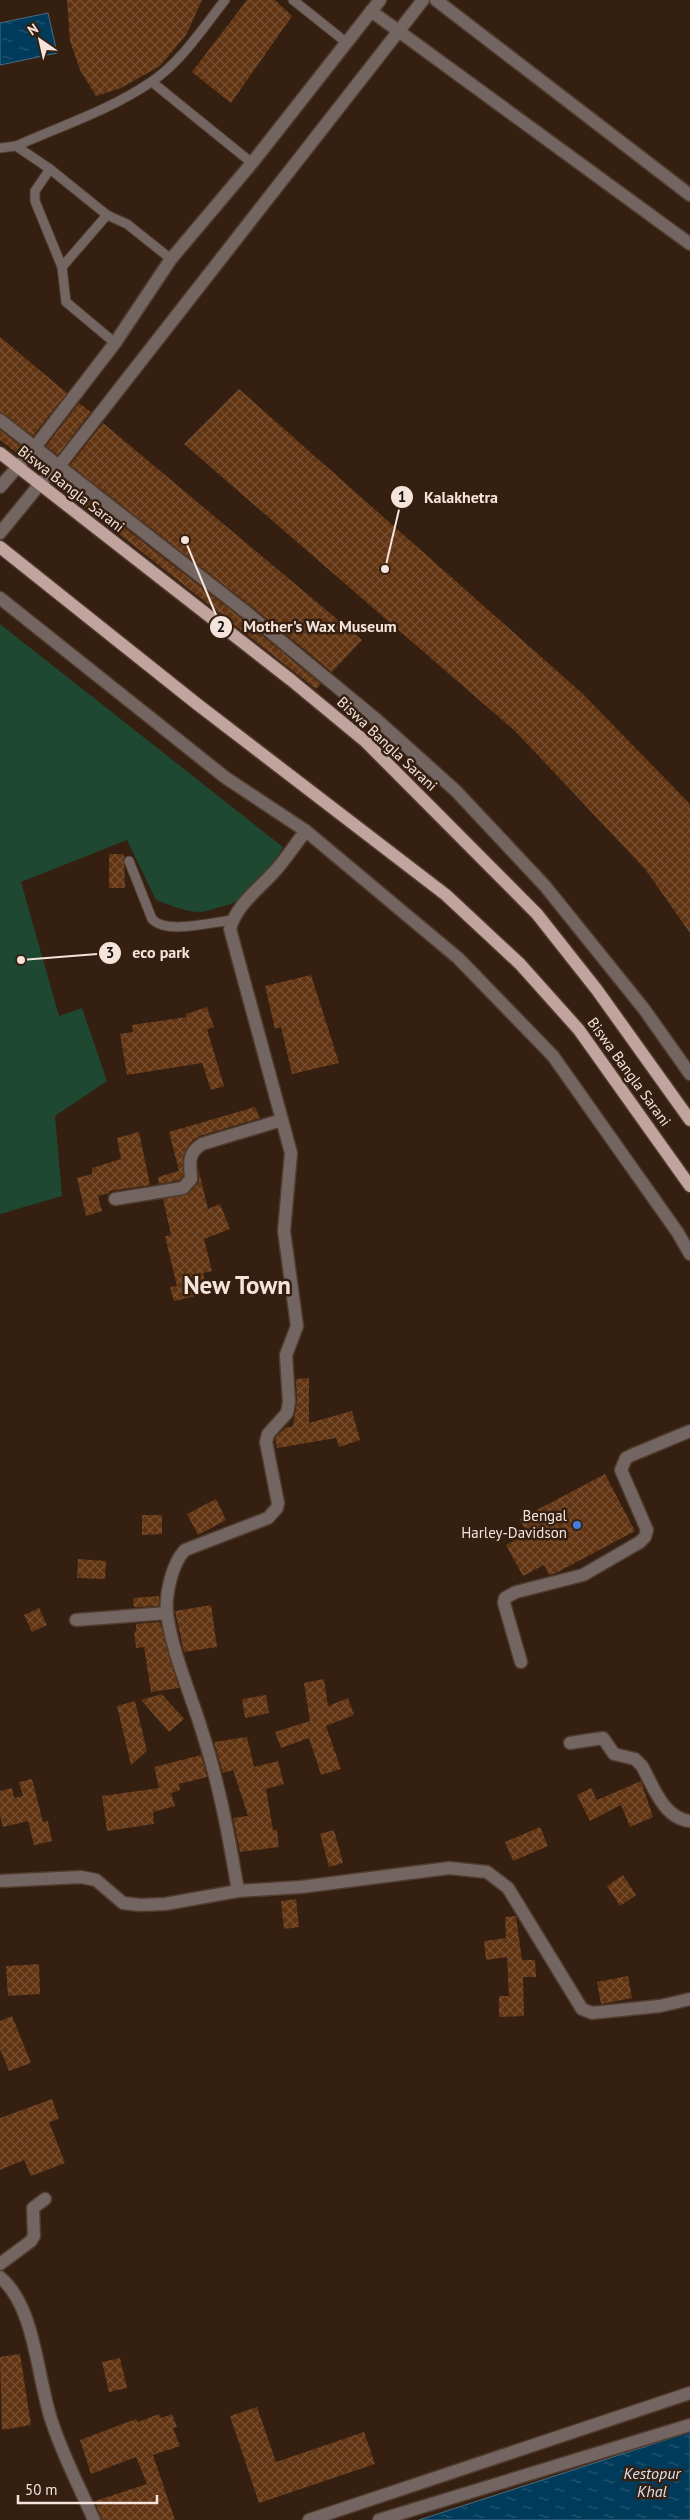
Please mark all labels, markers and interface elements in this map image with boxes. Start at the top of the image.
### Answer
north arrow [15,15,65,65]
text: N [24,19,42,39]
street label: Biswa Bangla Sarani [14,441,128,536]
callout: Kalakhetra [389,482,508,513]
text: 1 [398,487,406,506]
text: Kalakhetra [424,487,498,507]
callout: Mother's Wax Museum [208,611,407,642]
text: Mother's Wax Museum [243,616,397,636]
text: 2 [217,617,225,636]
street label: Biswa Bangla Sarani [333,692,441,795]
callout: eco park [98,937,200,968]
text: eco park [132,942,190,962]
text: 3 [106,943,114,962]
street label: Biswa Bangla Sarani [584,1014,675,1130]
district label: New Town [183,1269,291,1301]
place label: Bengal Harley-Davidson [461,1506,568,1542]
marker: Bengal Harley-Davidson [571,1519,583,1531]
water label: Kestopur Khal [623,2463,682,2501]
scale bar [18,2472,156,2504]
text: 50 m [25,2480,58,2499]

